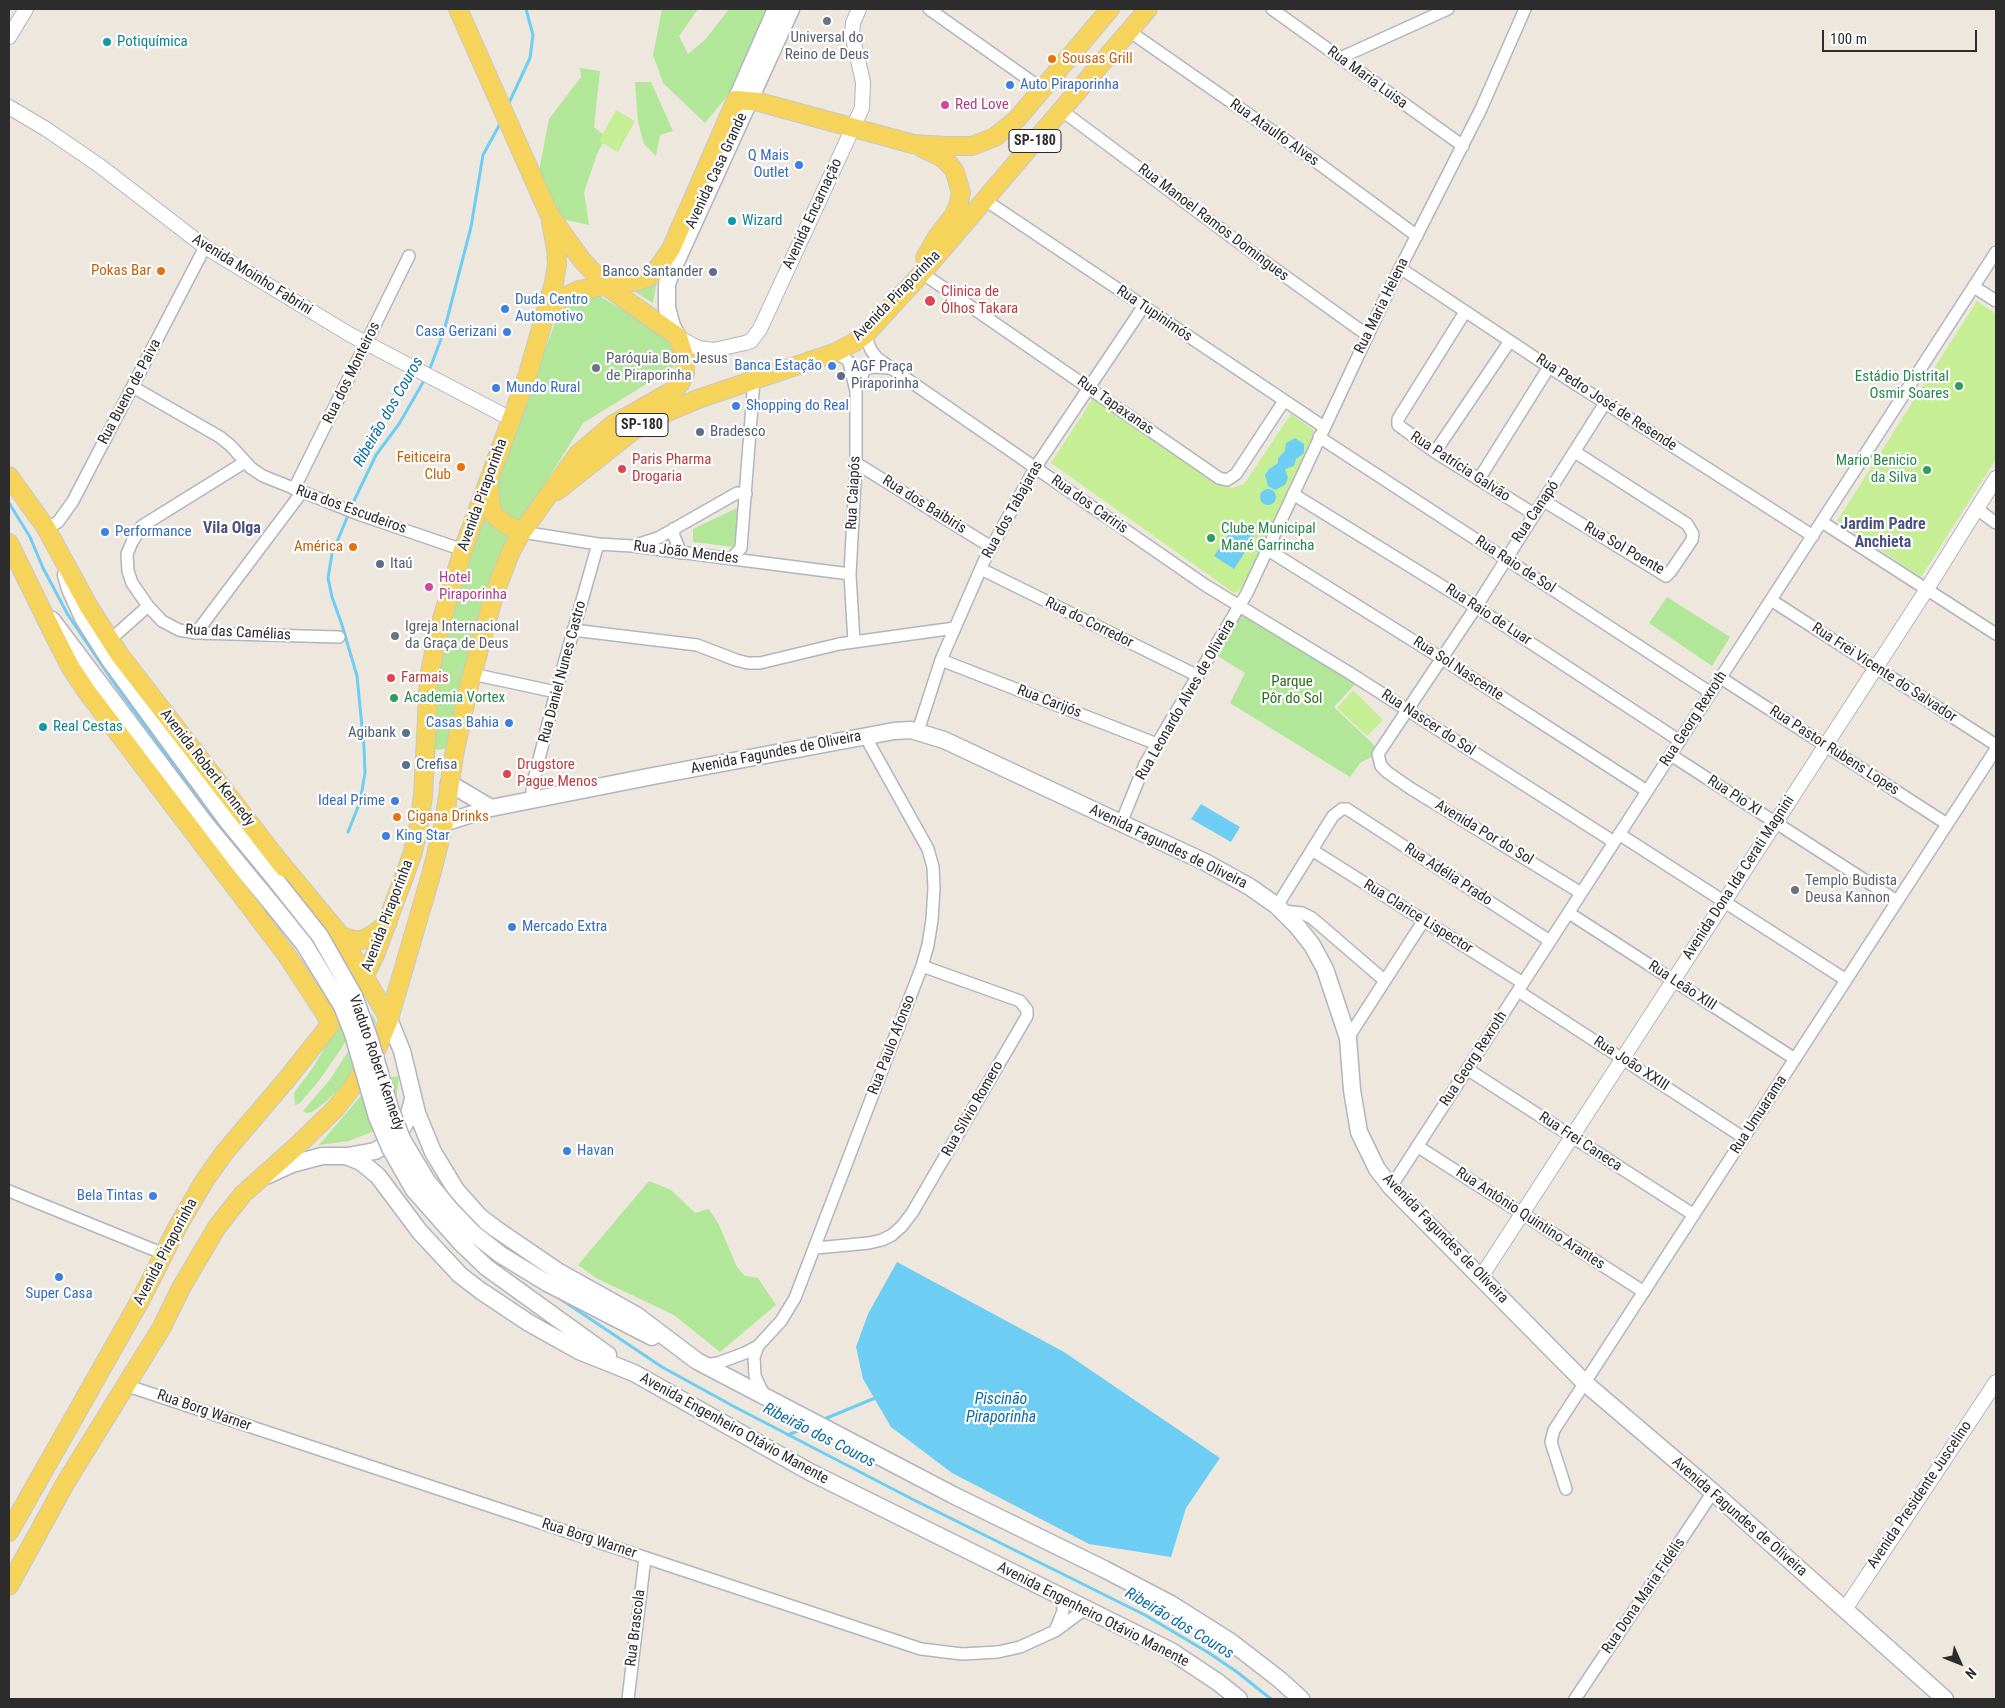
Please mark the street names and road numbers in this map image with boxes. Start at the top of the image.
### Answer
street label: Rua Maria Luisa [1323,43,1411,113]
street label: Rua Ataulfo Alves [1226,96,1322,170]
street label: Avenida Casa Grande [682,110,752,232]
road number: SP-180 [1009,130,1061,152]
street label: Avenida Encarnação [780,156,846,272]
street label: Rua Manoel Ramos Domingues [1134,160,1292,286]
street label: Avenida Moinho Fabrini [189,231,315,319]
street label: Avenida Piraporinha [849,247,945,345]
street label: Rua Maria Helena [1351,255,1413,357]
street label: Rua Tupinimós [1113,282,1195,346]
street label: Rua dos Monteiros [320,319,384,427]
street label: Rua Bueno de Paiva [95,336,165,448]
street label: Rua Pedro José de Resende [1532,351,1680,455]
street label: Rua Tapaxanas [1073,373,1157,439]
road number: SP-180 [616,414,668,436]
street label: Rua Patrícia Galvão [1407,428,1513,506]
street label: Avenida Piraporinha [454,436,512,554]
street label: Rua Caiapós [843,456,865,530]
street label: Rua dos Tabajaras [979,458,1047,562]
street label: Rua dos Baibiris [879,472,969,538]
street label: Rua dos Cariris [1047,472,1131,538]
street label: Rua Canapó [1509,478,1563,546]
street label: Rua dos Escudeiros [293,482,409,538]
street label: Rua Sol Poente [1581,519,1667,579]
street label: Rua Raio de Sol [1471,532,1559,598]
street label: Rua João Mendes [632,538,740,568]
street label: Rua Raio de Luar [1442,580,1534,650]
street label: Rua do Corredor [1042,594,1136,652]
street label: Rua Daniel Nunes Castro [535,599,591,745]
street label: Rua Leonardo Alves de Oliveira [1133,616,1239,784]
street label: Rua Frei Vicente do Salvador [1808,619,1960,727]
street label: Rua das Camélias [185,621,291,645]
street label: Rua Sol Nascente [1409,633,1507,705]
street label: Rua Georg Rexroth [1657,668,1731,770]
street label: Rua Carijós [1014,682,1084,722]
street label: Rua Nascer do Sol [1378,686,1478,760]
street label: Rua Pastor Rubens Lopes [1766,702,1902,800]
street label: Avenida Robert Kennedy [156,706,258,830]
street label: Avenida Fagundes de Oliveira [689,728,863,778]
street label: Rua Pio XI [1704,772,1764,820]
street label: Avenida Dona Ida Cerati Magnini [1679,793,1799,963]
street label: Avenida Por do Sol [1432,797,1536,869]
street label: Avenida Fagundes de Oliveira [1086,801,1250,893]
street label: Rua Adélia Prado [1401,840,1495,910]
street label: Avenida Piraporinha [358,858,418,974]
street label: Rua Clarice Lispector [1360,876,1476,958]
street label: Rua Leão XIII [1645,957,1719,1015]
street label: Viaduto Robert Kennedy [344,993,408,1133]
street label: Rua Paulo Afonso [865,993,919,1097]
street label: Rua Georg Rexroth [1437,1008,1511,1110]
street label: Rua João XXIII [1590,1033,1672,1095]
street label: Rua Sílvio Romero [938,1058,1008,1160]
street label: Rua Umuarama [1727,1072,1791,1158]
street label: Rua Frei Caneca [1535,1108,1625,1176]
street label: Rua Antônio Quintino Arantes [1452,1164,1608,1274]
street label: Avenida Fagundes de Oliveira [1378,1170,1512,1308]
street label: Avenida Piraporinha [130,1196,202,1308]
street label: Avenida Engenheiro Otávio Manente [637,1370,831,1488]
street label: Rua Borg Warner [154,1386,254,1436]
street label: Avenida Presidente Juscelino [1864,1418,1976,1572]
street label: Avenida Fagundes de Oliveira [1668,1453,1810,1581]
street label: Rua Borg Warner [539,1515,639,1563]
street label: Rua Dona Maria Fidélis [1599,1535,1689,1657]
street label: Avenida Engenheiro Otávio Manente [994,1559,1192,1671]
street label: Rua Brascola [622,1588,650,1668]

